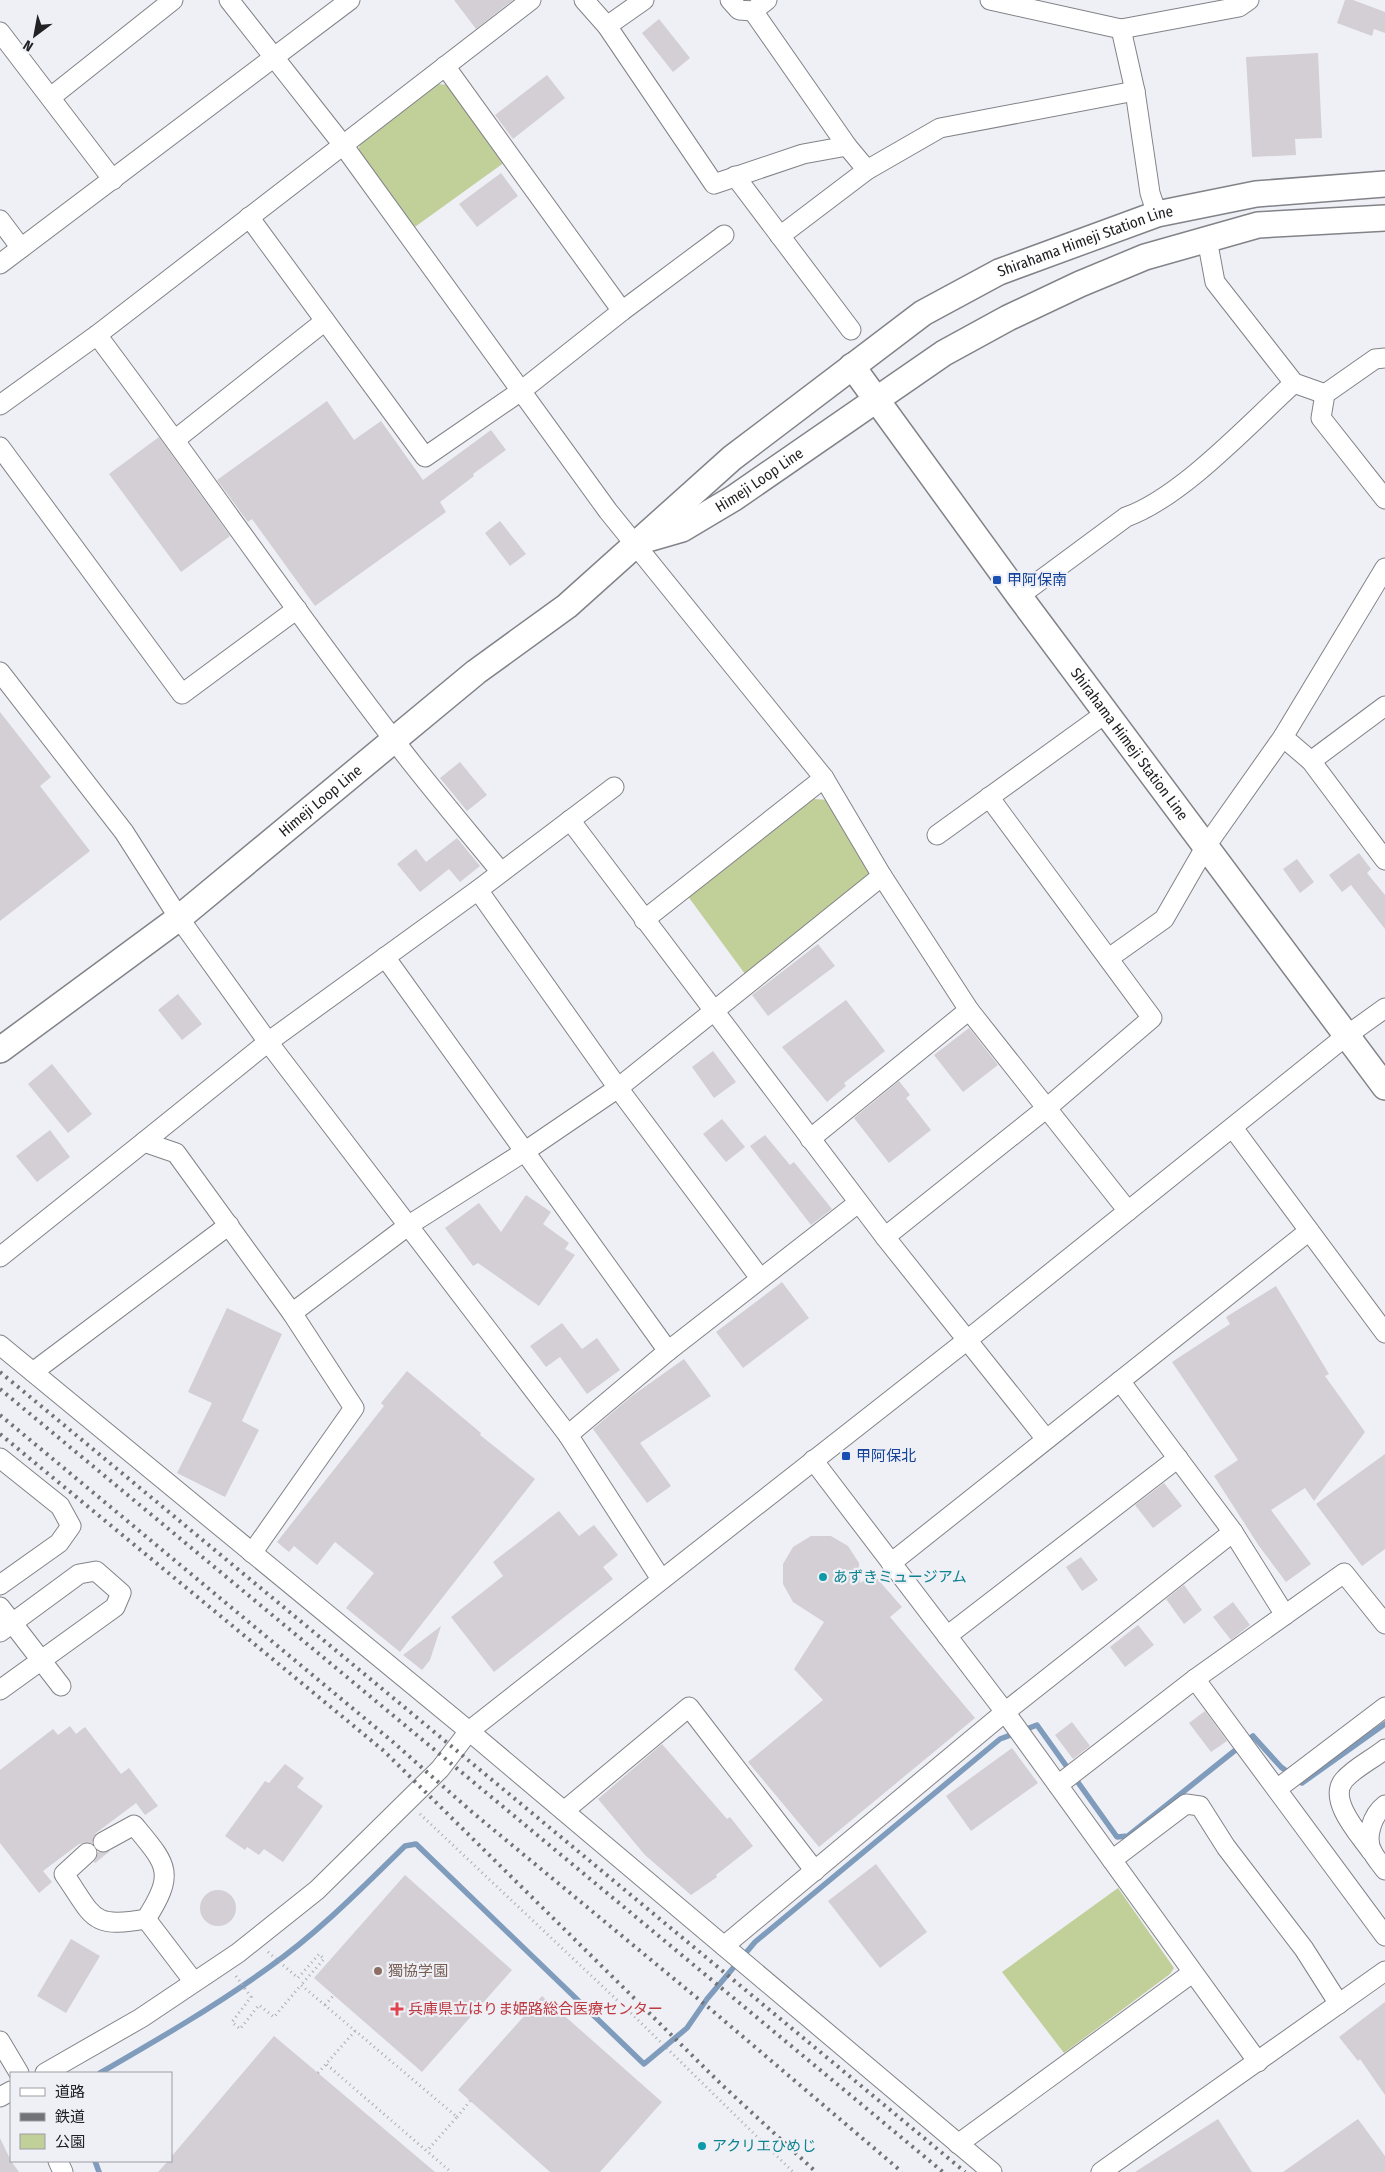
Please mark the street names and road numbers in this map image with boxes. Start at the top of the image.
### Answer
street label: Shirahama Himeji Station Line [995,202,1175,281]
street label: Himeji Loop Line [712,444,807,516]
street label: Shirahama Himeji Station Line [1067,664,1192,824]
street label: Himeji Loop Line [275,761,366,840]

